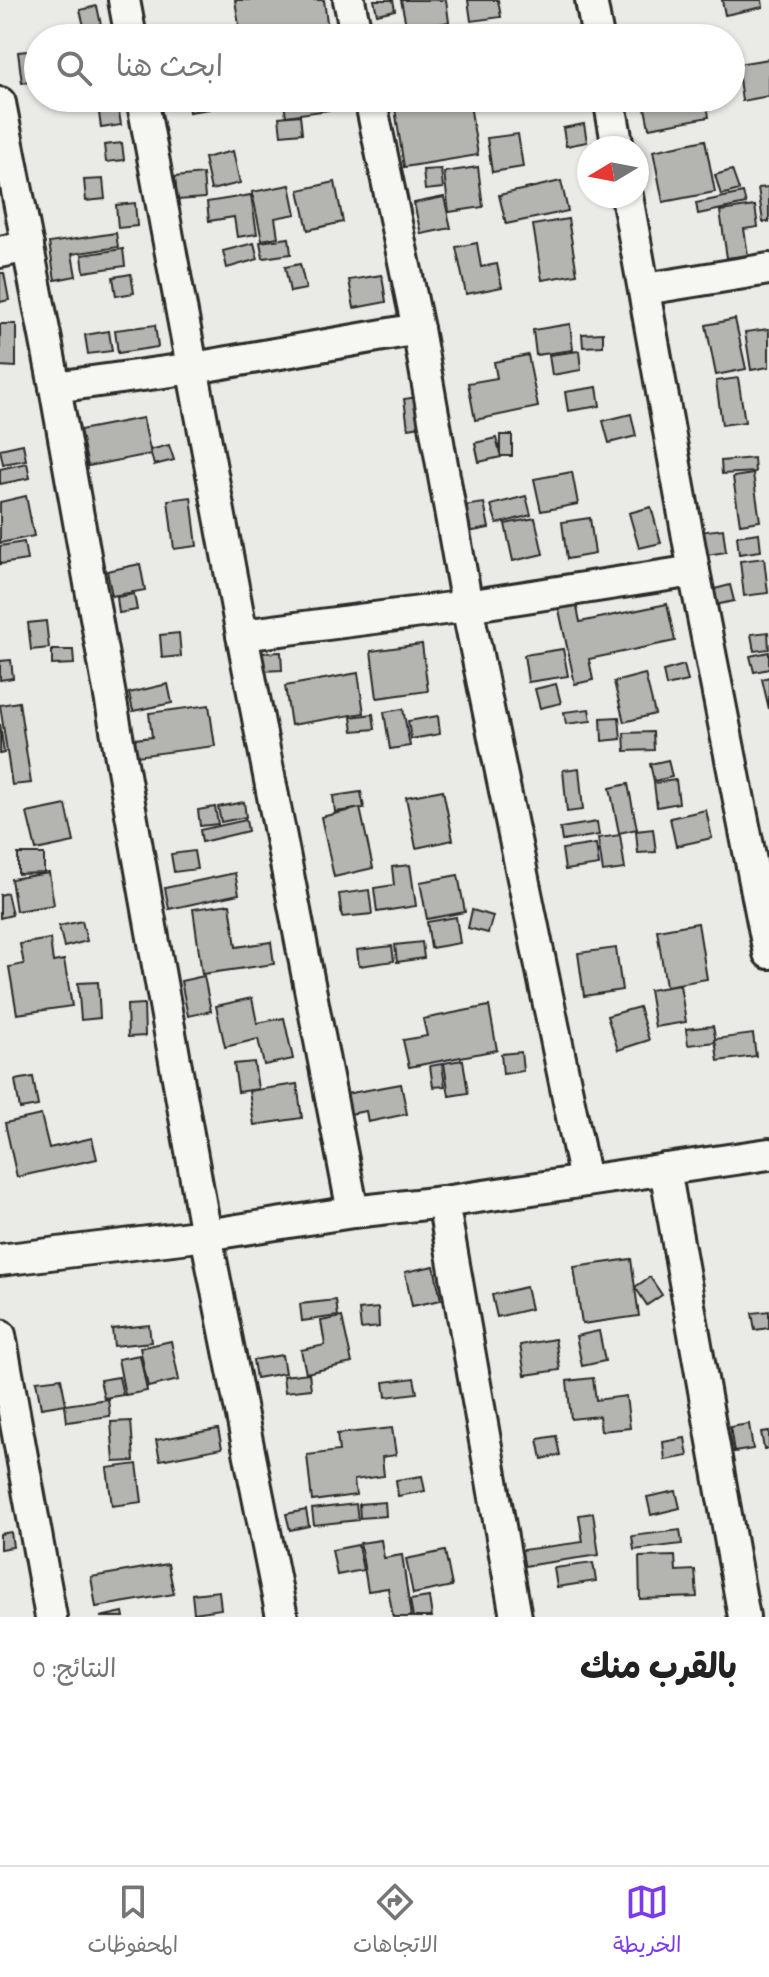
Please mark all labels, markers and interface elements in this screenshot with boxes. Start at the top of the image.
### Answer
search box [24,24,745,112]
icon: search [52,46,96,90]
text: ابحث هنا [116,49,223,92]
north arrow [577,136,649,208]
text: بالقرب منك [580,1647,737,1696]
text: النتائج: 0 [32,1653,116,1690]
tab: المحفوظات [87,1880,178,1964]
tab: الاتجاهات [353,1880,438,1964]
tab: الخريطة [613,1880,682,1964]

